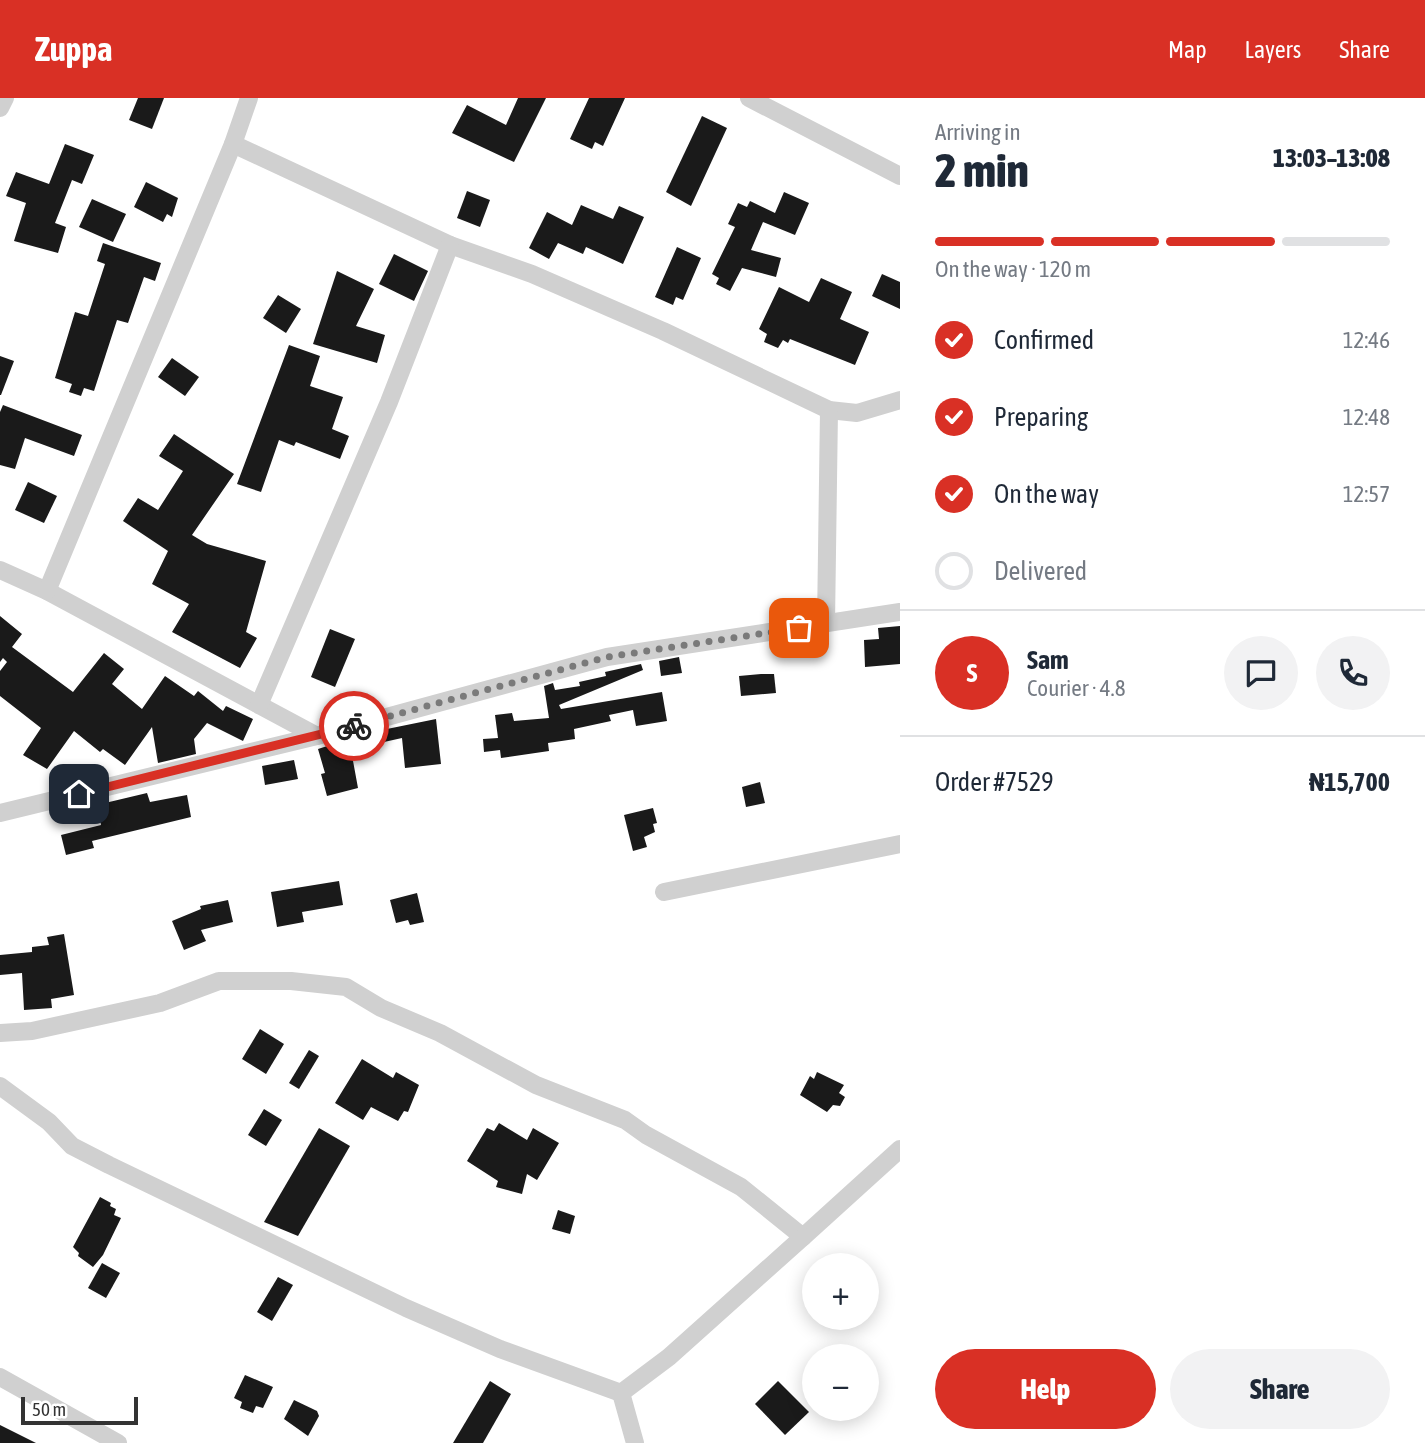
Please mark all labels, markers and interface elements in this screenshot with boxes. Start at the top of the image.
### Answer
text: Zuppa [35,30,112,68]
text: Map [1168,36,1207,63]
text: Layers [1245,36,1301,63]
text: Share [1339,36,1390,63]
text: Arriving in [935,119,1021,145]
text: 13:03–13:08 [1273,143,1390,173]
text: 2 min [935,144,1029,197]
text: On the way · 120 m [935,256,1091,282]
icon: check [935,321,973,359]
text: Confirmed [994,325,1094,355]
text: 12:46 [1343,327,1390,353]
icon: check [935,398,973,436]
text: Preparing [994,402,1088,432]
text: 12:48 [1343,404,1390,430]
icon: check [935,475,973,513]
text: On the way [994,479,1099,509]
text: 12:57 [1343,481,1390,507]
text: Delivered [994,556,1087,586]
pin [769,598,829,658]
icon: bag [780,609,818,647]
button: chat [1224,636,1298,710]
button: phone [1316,636,1390,710]
text: Sam [1027,645,1069,675]
text: S [967,658,977,688]
text: Courier · 4.8 [1027,675,1126,701]
courier [319,691,389,761]
icon: bike [335,707,373,745]
pin [49,764,109,824]
text: Order #7529 [935,767,1054,797]
text: ₦15,700 [1309,767,1390,797]
icon: home [60,775,98,813]
map controls [802,1253,879,1421]
button: + [802,1253,879,1330]
button: − [802,1344,879,1421]
button: Help [935,1349,1156,1429]
button: Share [1170,1349,1390,1429]
scale bar [21,1394,138,1426]
text: 50 m [32,1398,66,1420]

